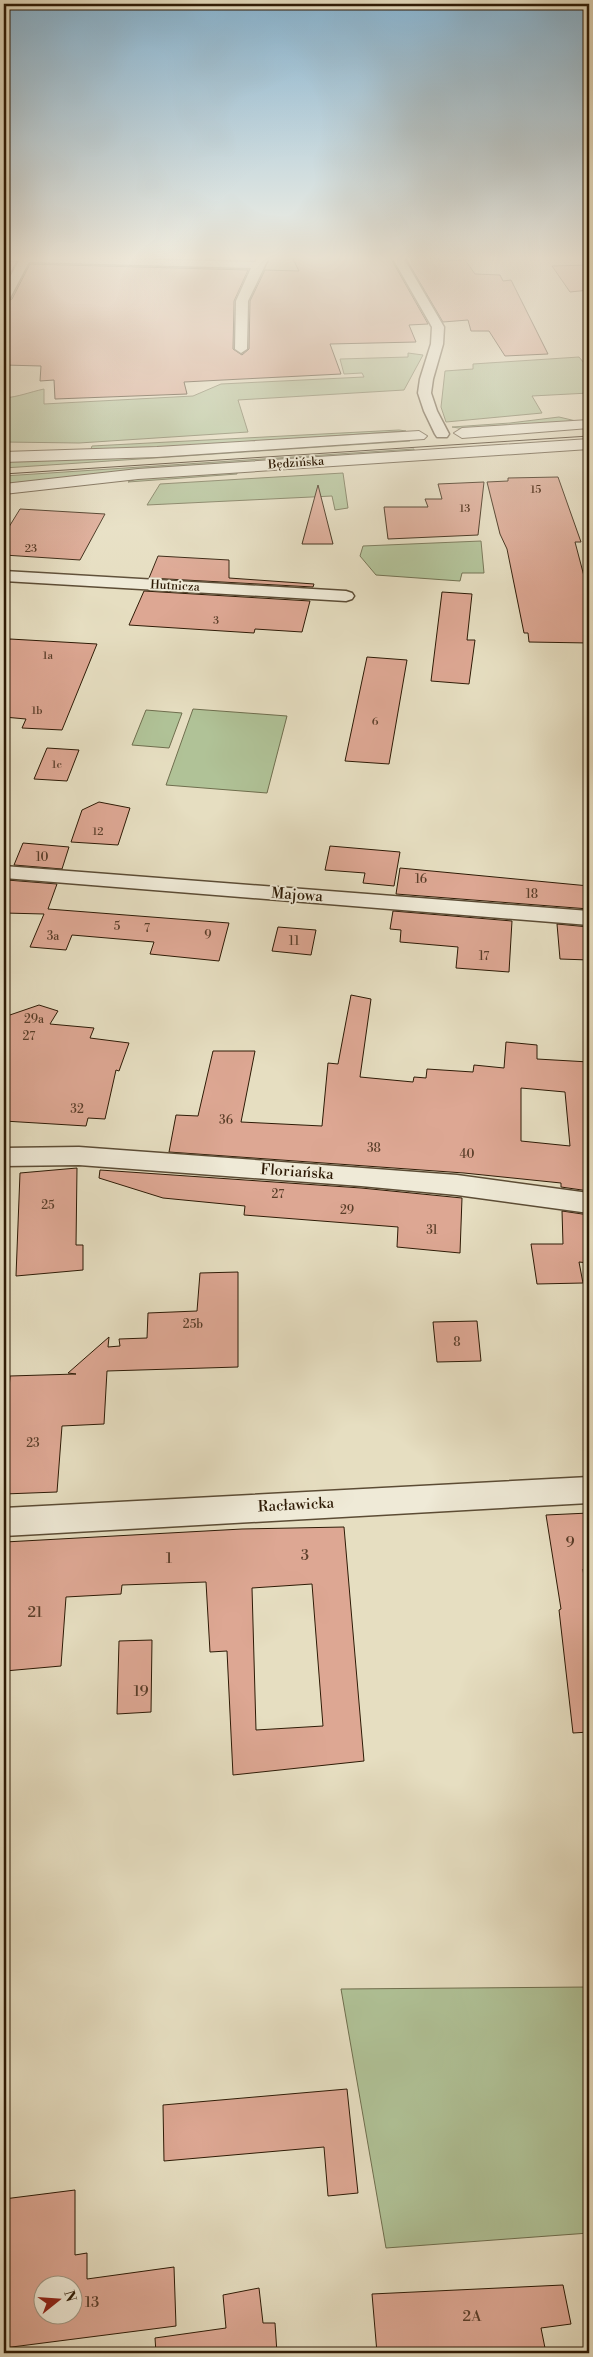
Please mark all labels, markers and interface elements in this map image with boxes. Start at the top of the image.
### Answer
street label: Będzińska [266,453,325,473]
house number: 15 [531,483,541,497]
house number: 13 [460,502,470,516]
house number: 23 [25,542,37,556]
street label: Hutnicza [150,577,201,595]
house number: 3 [213,614,219,628]
house number: 1a [43,649,54,663]
house number: 1b [31,704,43,718]
house number: 6 [372,715,379,729]
house number: 1c [52,758,63,772]
house number: 12 [92,825,104,839]
house number: 10 [36,850,48,865]
house number: 16 [415,872,427,887]
street label: Majowa [270,884,324,906]
house number: 18 [526,887,538,902]
house number: 5 [114,919,121,934]
house number: 7 [144,921,150,936]
house number: 9 [204,928,212,943]
house number: 3a [47,929,60,944]
house number: 11 [289,934,300,949]
house number: 17 [479,949,489,964]
house number: 29a [24,1012,45,1027]
house number: 27 [23,1029,35,1044]
house number: 32 [70,1102,84,1117]
house number: 36 [219,1113,233,1128]
house number: 38 [367,1141,381,1156]
house number: 40 [459,1147,475,1162]
street label: Floriańska [260,1160,335,1184]
house number: 27 [272,1187,284,1202]
house number: 25 [41,1198,55,1213]
house number: 29 [340,1203,354,1218]
house number: 31 [426,1223,439,1238]
house number: 25b [183,1317,203,1332]
house number: 8 [453,1335,461,1350]
house number: 23 [26,1436,40,1451]
street label: Racławicka [257,1493,335,1516]
house number: 9 [565,1533,575,1552]
house number: 3 [301,1546,309,1565]
house number: 1 [166,1549,173,1568]
house number: 21 [27,1603,43,1622]
house number: 19 [133,1682,149,1701]
north arrow [32,2274,82,2324]
text: N [59,2289,80,2304]
house number: 13 [85,2293,99,2312]
house number: 2A [463,2307,482,2326]

